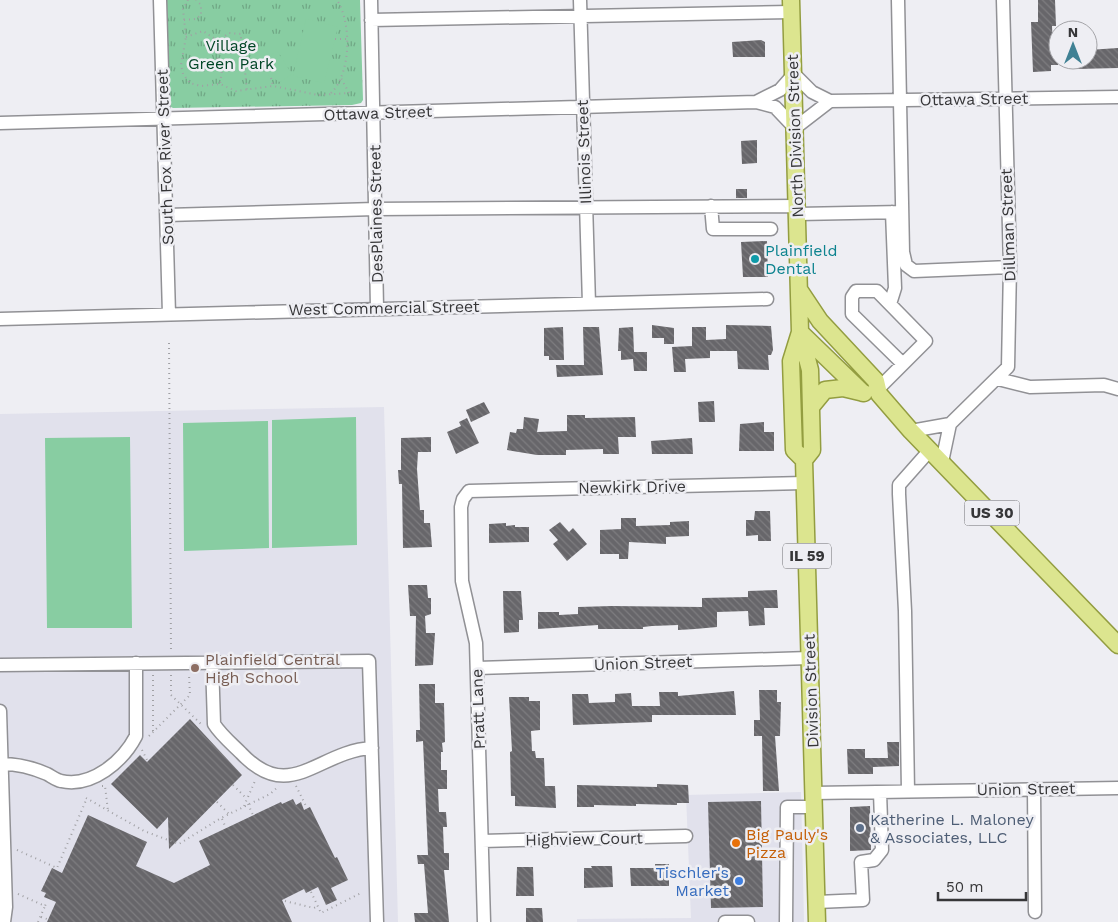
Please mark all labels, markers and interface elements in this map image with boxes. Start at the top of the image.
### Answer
north arrow [1048,20,1098,70]
text: N [1068,24,1078,40]
park label: Village Green Park [188,36,274,73]
street label: North Division Street [783,54,807,218]
street label: South Fox River Street [152,69,178,245]
street label: Ottawa Street [919,89,1029,109]
street label: Illinois Street [573,99,595,205]
street label: Ottawa Street [323,102,433,124]
street label: DesPlaines Street [365,144,387,283]
street label: Dillman Street [997,168,1019,282]
place label: Plainfield Dental [765,241,837,278]
marker: Plainfield Dental [749,253,761,265]
street label: West Commercial Street [288,297,480,319]
street label: Newkirk Drive [578,477,686,497]
road number: US 30 [964,500,1020,526]
road number: IL 59 [783,544,831,568]
street label: Division Street [800,633,822,748]
place label: Plainfield Central High School [205,650,340,687]
street label: Union Street [593,652,693,674]
marker: Plainfield Central High School [189,662,201,674]
street label: Pratt Lane [467,668,489,750]
street label: Union Street [977,779,1076,799]
place label: Katherine L. Maloney & Associates, LLC [870,810,1034,847]
marker: Katherine L. Maloney & Associates, LLC [854,822,866,834]
place label: Big Pauly's Pizza [746,825,828,862]
street label: Highview Court [525,828,643,850]
marker: Big Pauly's Pizza [730,837,742,849]
place label: Tischler's Market [655,863,729,900]
scale bar [938,870,1026,902]
marker: Tischler's Market [733,875,745,887]
text: 50 m [946,878,983,896]

